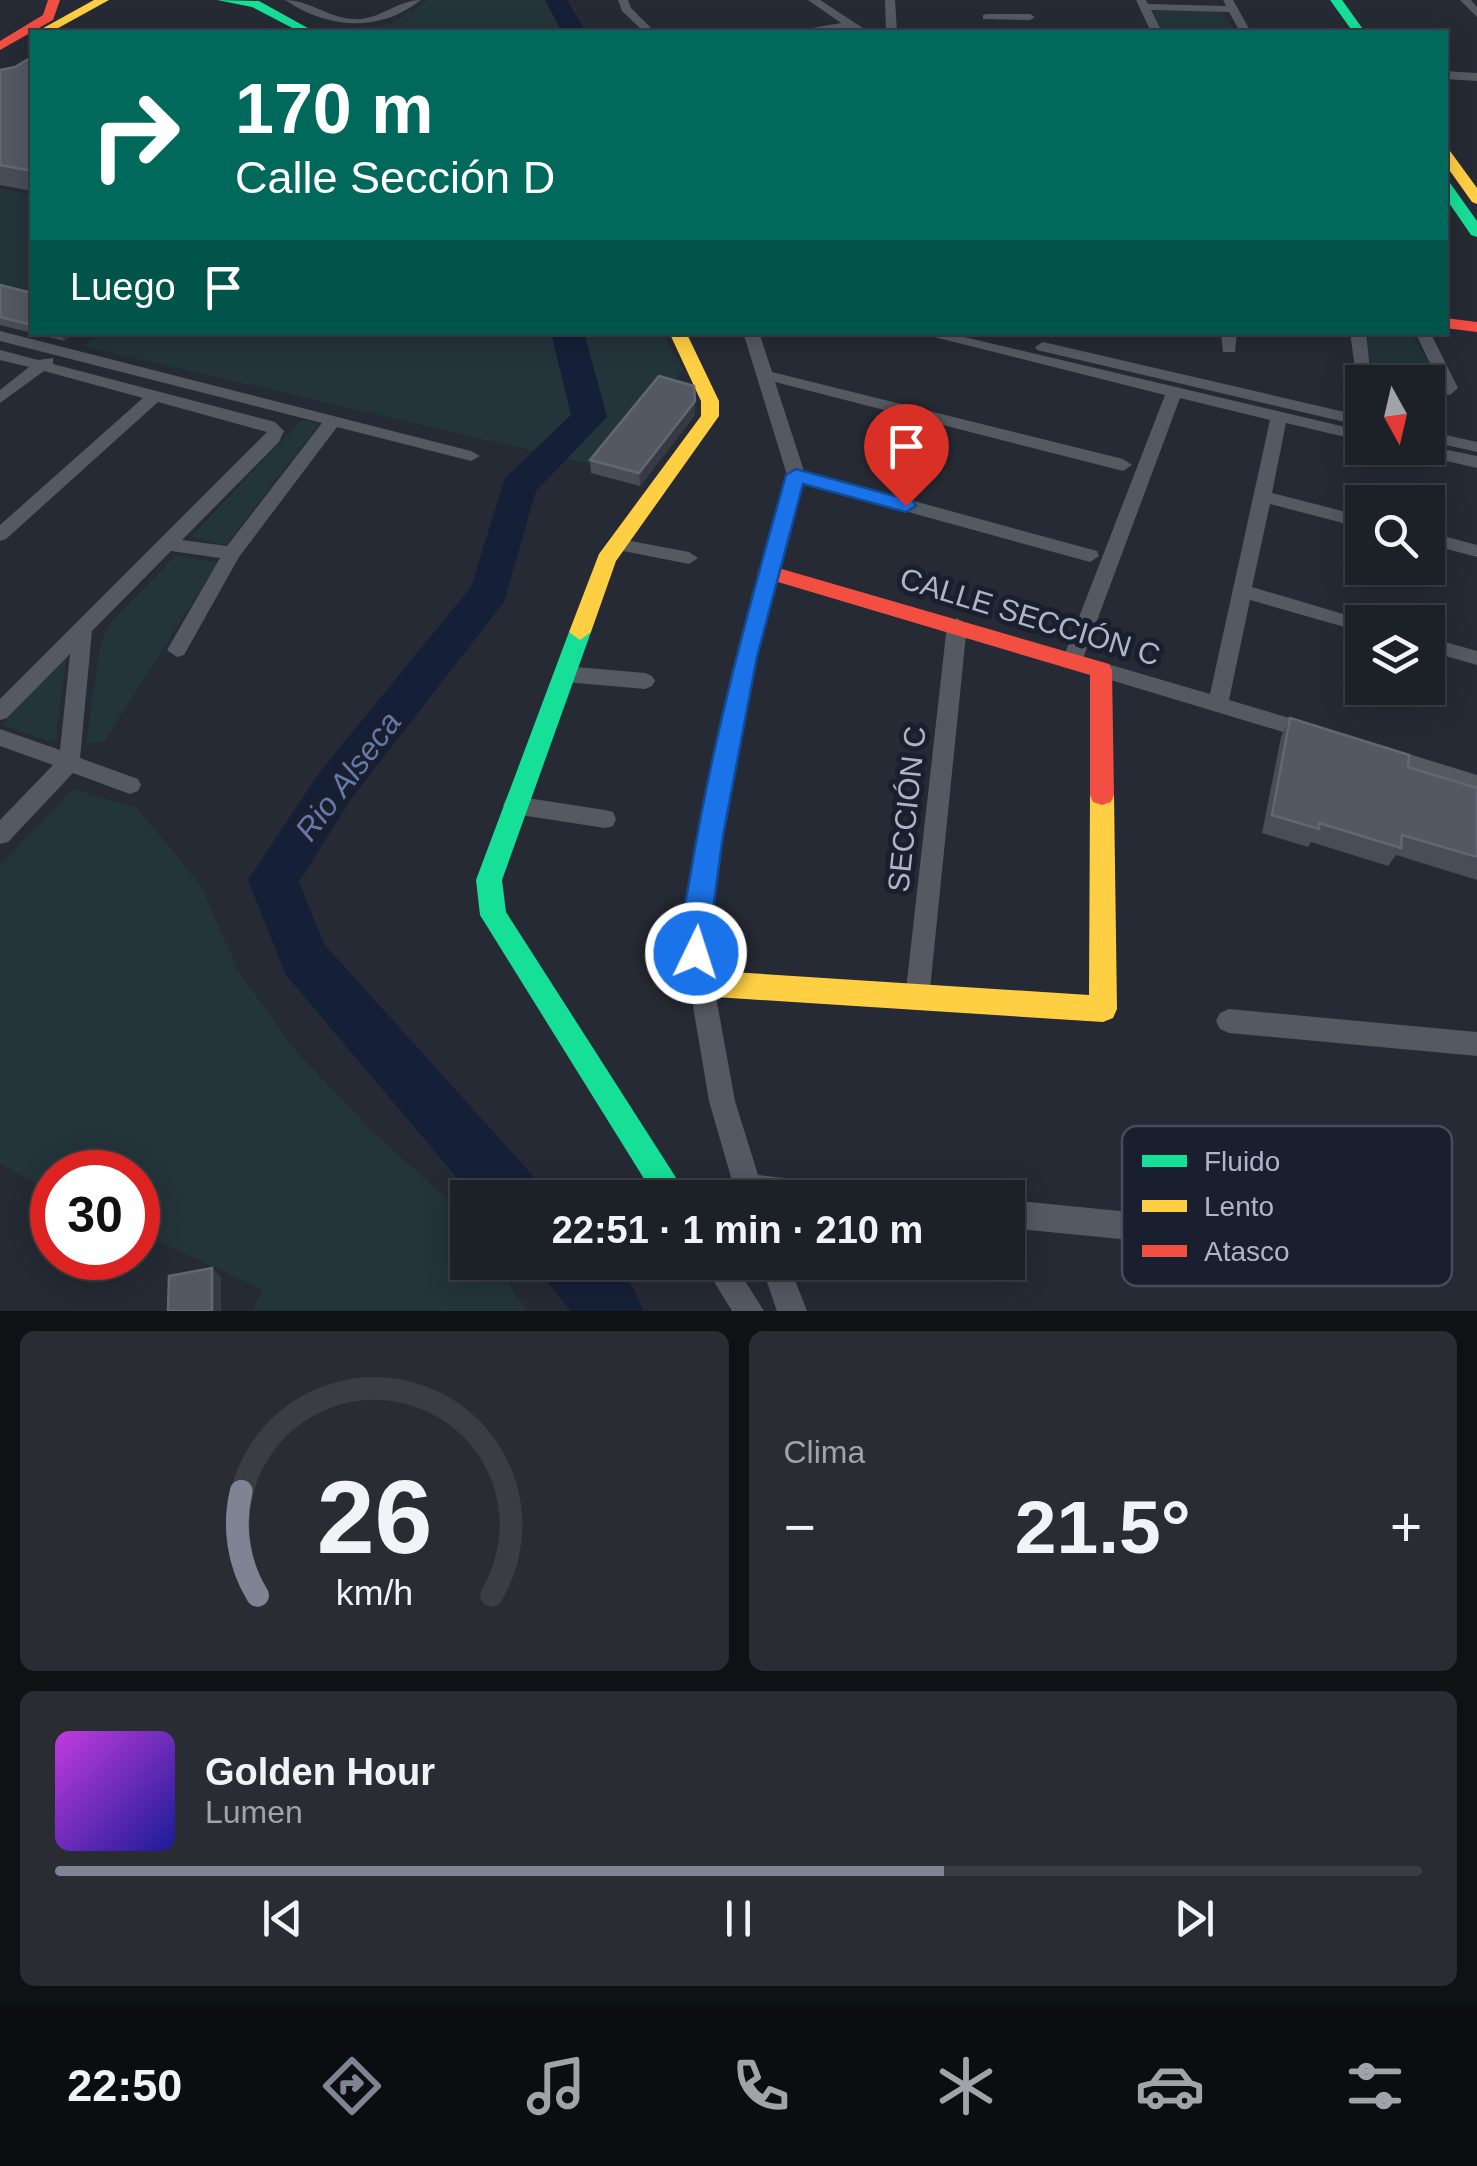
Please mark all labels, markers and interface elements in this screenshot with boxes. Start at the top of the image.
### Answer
icon: right [70,70,200,200]
text: 170 m [235,70,433,148]
text: Calle Sección D [235,152,555,203]
icon: arrive [196,260,251,315]
text: Luego [70,266,176,308]
north arrow [1345,365,1445,465]
map controls [1345,365,1445,705]
pin [864,404,949,507]
icon: arrive [879,419,934,474]
button: search [1345,485,1445,585]
street label: CALLE SECCIÓN C [896,561,1164,672]
button: layers [1345,605,1445,705]
water label: Rio Alseca [288,705,408,847]
street label: SECCIÓN C [881,724,932,894]
position arrow [644,901,748,1005]
legend [1122,1126,1452,1286]
text: Fluido [1204,1146,1280,1177]
speed limit sign: 30 [30,1150,160,1280]
text: Lento [1204,1191,1274,1222]
text: 22:51 · 1 min · 210 m [552,1209,923,1251]
text: Atasco [1204,1236,1290,1267]
text: Clima [784,1434,865,1470]
text: 26 [316,1459,432,1575]
text: 21.5° [1015,1485,1191,1569]
text: − [784,1496,816,1558]
text: + [1390,1496,1422,1558]
text: km/h [336,1573,413,1613]
text: Golden Hour [205,1751,435,1793]
text: Lumen [205,1794,303,1830]
icon: previous [255,1891,310,1946]
icon: pause [711,1891,766,1946]
icon: next [1167,1891,1222,1946]
icon: directions [317,2051,387,2121]
icon: music [521,2051,591,2121]
icon: phone [726,2051,796,2121]
icon: climate [931,2051,1001,2121]
icon: car [1135,2051,1205,2121]
icon: filters [1340,2051,1410,2121]
text: 22:50 [67,2060,182,2111]

